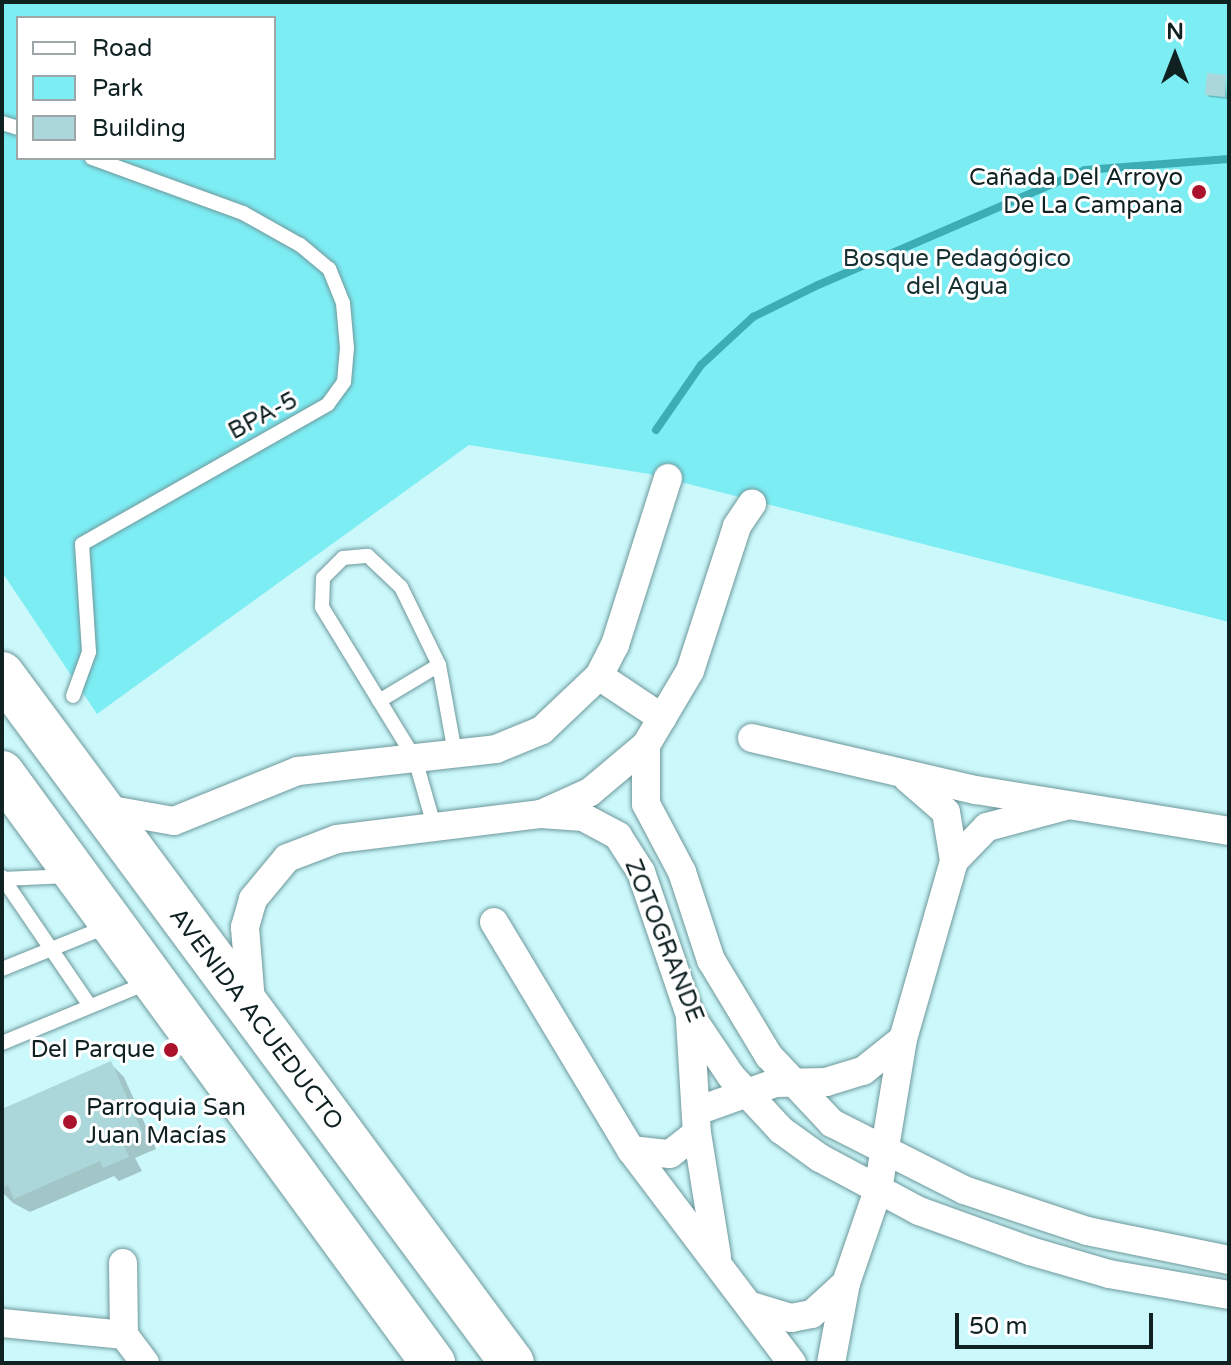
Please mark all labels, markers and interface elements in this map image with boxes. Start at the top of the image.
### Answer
legend [16,16,276,160]
north arrow [1135,16,1215,96]
text: N [1166,19,1184,45]
text: Road [92,34,152,63]
text: Park [92,74,143,103]
text: Building [92,114,186,143]
place label: Cañada Del Arroyo De La Campana [969,164,1183,220]
marker: Cañada Del Arroyo De La Campana [1190,183,1208,201]
park label: Bosque Pedagógico del Agua [843,245,1071,301]
street label: BPA-5 [224,386,302,446]
street label: ZOTOGRANDE [618,855,710,1027]
street label: AVENIDA ACUEDUCTO [163,902,349,1136]
place label: Del Parque [30,1036,155,1064]
marker: Del Parque [162,1041,180,1059]
place label: Parroquia San Juan Macías [86,1094,246,1150]
marker: Parroquia San Juan Macías [61,1113,79,1131]
scale bar [959,1297,1157,1347]
text: 50 m [969,1312,1027,1341]

